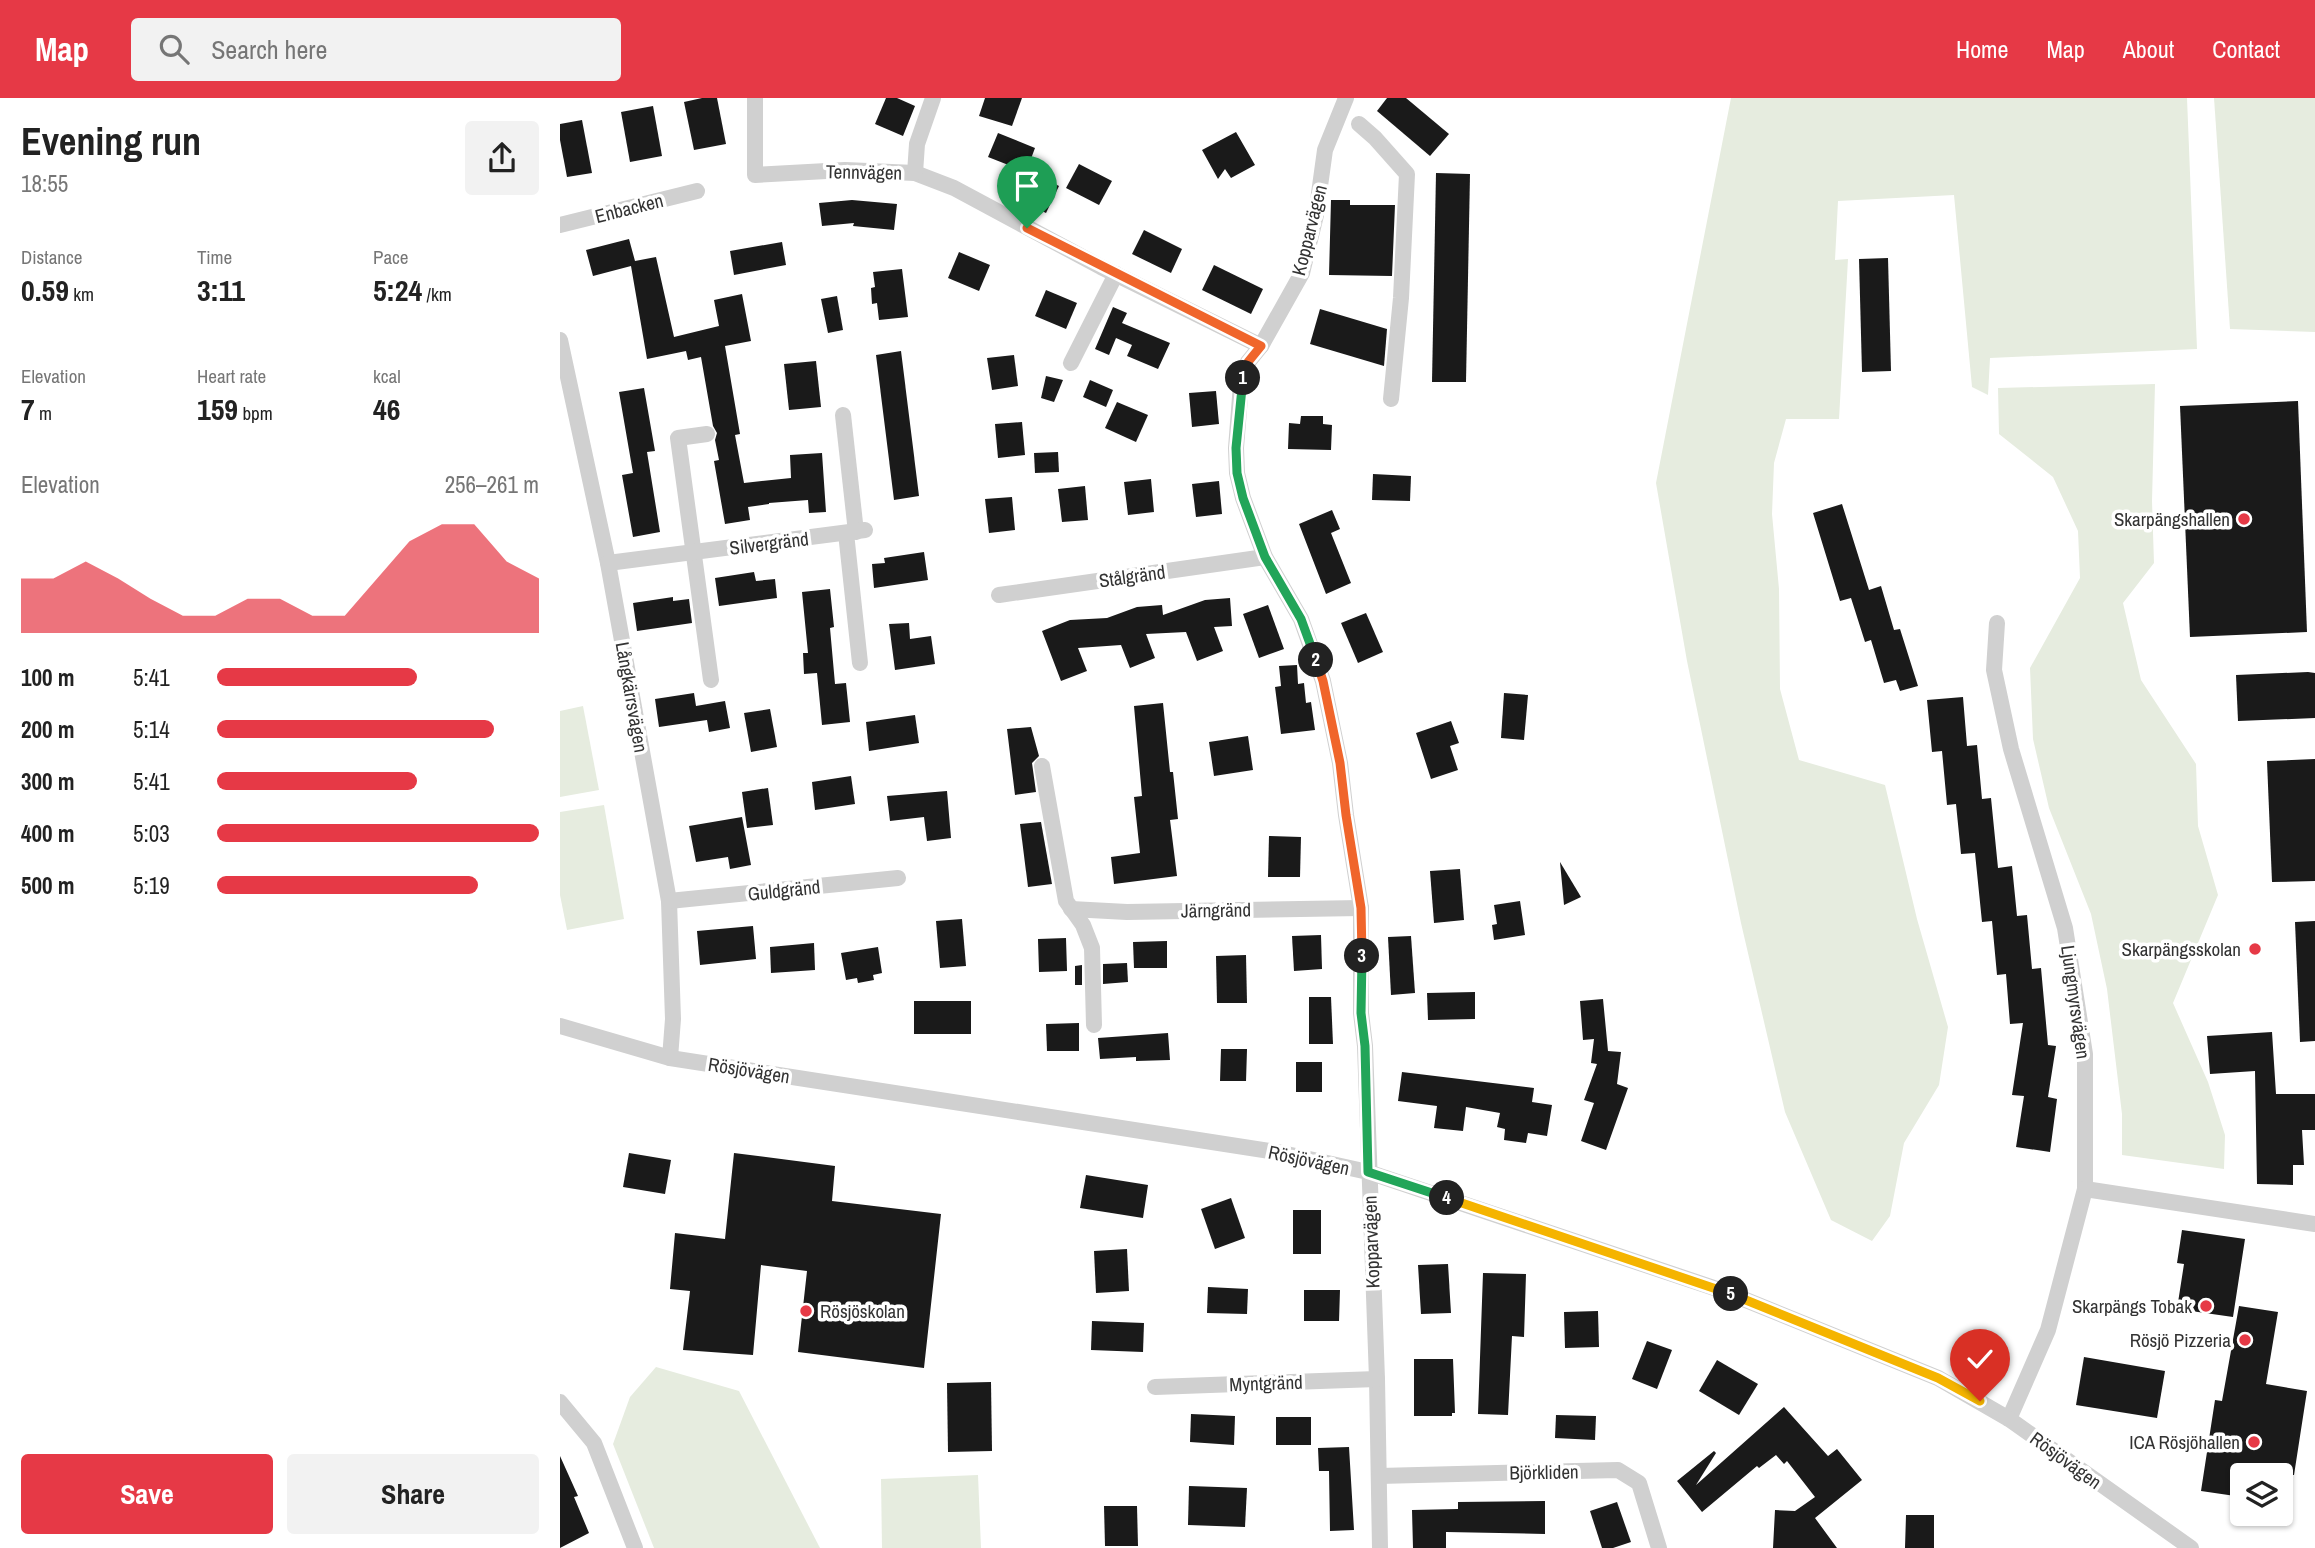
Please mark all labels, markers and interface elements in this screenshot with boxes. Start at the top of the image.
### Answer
search box [131,18,621,81]
text: Map [35,27,89,71]
icon: search [155,30,193,68]
text: Search here [211,32,327,67]
text: Home [1956,33,2008,65]
text: Map [2046,33,2085,65]
text: About [2123,33,2174,65]
text: Contact [2212,33,2280,65]
text: Evening run [21,116,201,167]
button: share [465,121,539,195]
pin [997,156,1057,228]
street label: Tennvägen [826,158,902,186]
icon: arrive [1008,167,1046,205]
text: 18:55 [21,168,68,199]
street label: Kopparvägen [1285,182,1333,278]
street label: Enbacken [592,187,666,229]
text: Distance [21,244,82,270]
text: Time [197,244,232,270]
text: Pace [373,244,409,270]
text: 0.59 [21,270,69,310]
text: 3:11 [197,270,245,310]
text: 5:24 [373,270,422,310]
text: km [69,281,94,307]
text: /km [422,281,452,307]
pin: 1 [1226,360,1260,396]
text: Elevation [21,363,86,389]
text: Heart rate [197,363,266,389]
text: kcal [373,363,401,389]
text: 1 [1238,364,1247,390]
text: 7 [21,389,35,429]
text: 159 [197,389,238,429]
text: 46 [373,389,400,429]
text: m [35,400,52,426]
text: bpm [238,400,273,426]
text: Elevation [21,469,100,500]
text: 256–261 m [445,469,539,500]
place label: Skarpängshallen [2114,506,2230,532]
marker: Skarpängshallen [2236,511,2252,527]
street label: Silvergränd [728,525,810,561]
street label: Stålgränd [1097,558,1167,594]
street label: Långkärrsvägen [609,640,655,754]
pin: 2 [1298,642,1334,678]
text: 2 [1311,646,1320,672]
text: 100 m [21,662,74,693]
text: 5:41 [133,662,170,693]
text: 200 m [21,714,74,745]
text: 5:14 [133,714,170,745]
text: 300 m [21,766,74,797]
text: 5:41 [133,766,170,797]
text: 400 m [21,818,74,849]
text: 5:03 [133,818,170,849]
text: 500 m [21,870,74,901]
text: 5:19 [133,870,170,901]
street label: Guldgränd [746,873,822,907]
street label: Järngränd [1181,896,1251,924]
place label: Skarpängsskolan [2121,936,2241,962]
pin: 3 [1344,938,1380,974]
marker: Skarpängsskolan [2247,941,2263,957]
text: 3 [1357,942,1366,968]
street label: Ljungmyrsvägen [2055,944,2097,1060]
street label: Rösjövägen [706,1051,792,1089]
street label: Rösjövägen [1266,1139,1352,1181]
pin: 4 [1430,1180,1464,1216]
text: 4 [1442,1184,1451,1210]
street label: Kopparvägen [1356,1195,1386,1289]
pin: 5 [1714,1276,1748,1312]
text: 5 [1726,1280,1735,1306]
place label: Skarpängs Tobak [2072,1293,2192,1319]
place label: Rösjöskolan [820,1298,905,1324]
marker: Skarpängs Tobak [2198,1298,2214,1314]
marker: Rösjöskolan [798,1303,814,1319]
place label: Rösjö Pizzeria [2130,1327,2231,1353]
pin [1950,1329,2010,1401]
marker: Rösjö Pizzeria [2237,1332,2253,1348]
icon: check [1961,1340,1999,1378]
street label: Myntgränd [1229,1369,1303,1397]
street label: Rösjövägen [2025,1425,2107,1495]
place label: ICA Rösjöhallen [2129,1429,2240,1455]
marker: ICA Rösjöhallen [2246,1434,2262,1450]
button: Save [21,1454,273,1534]
button: Share [287,1454,539,1534]
street label: Björkliden [1509,1458,1579,1486]
map controls [2230,1463,2293,1526]
button: layers [2230,1463,2293,1526]

